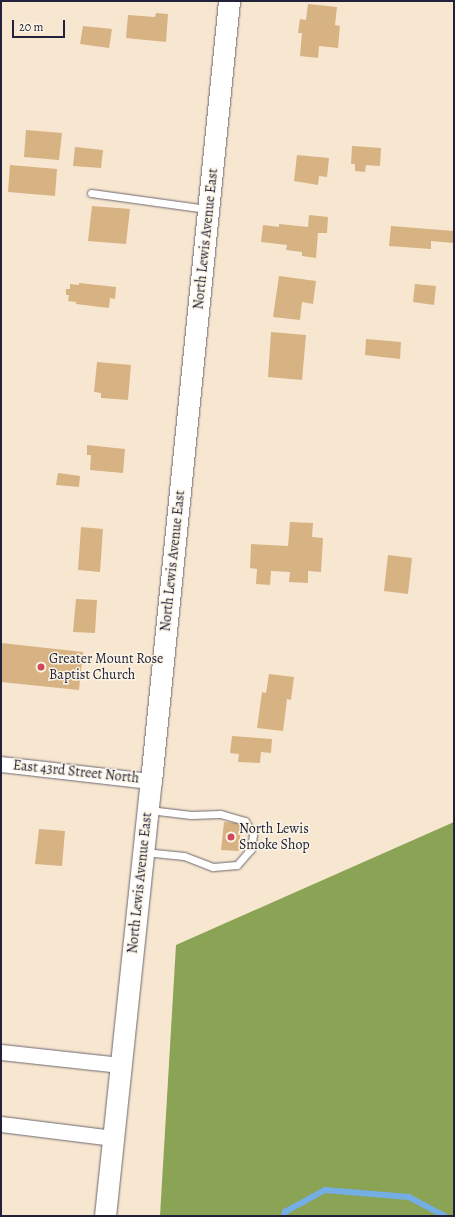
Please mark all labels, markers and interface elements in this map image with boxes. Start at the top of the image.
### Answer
scale bar [14,12,67,38]
text: 20 m [19,19,43,35]
street label: North Lewis Avenue East [190,168,222,310]
street label: North Lewis Avenue East [157,490,189,632]
place label: Greater Mount Rose Baptist Church [49,651,163,684]
marker: Greater Mount Rose Baptist Church [36,662,46,672]
street label: East 43rd Street North [12,757,140,787]
street label: North Lewis Avenue East [124,812,156,954]
place label: North Lewis Smoke Shop [239,821,310,854]
marker: North Lewis Smoke Shop [226,832,236,842]

